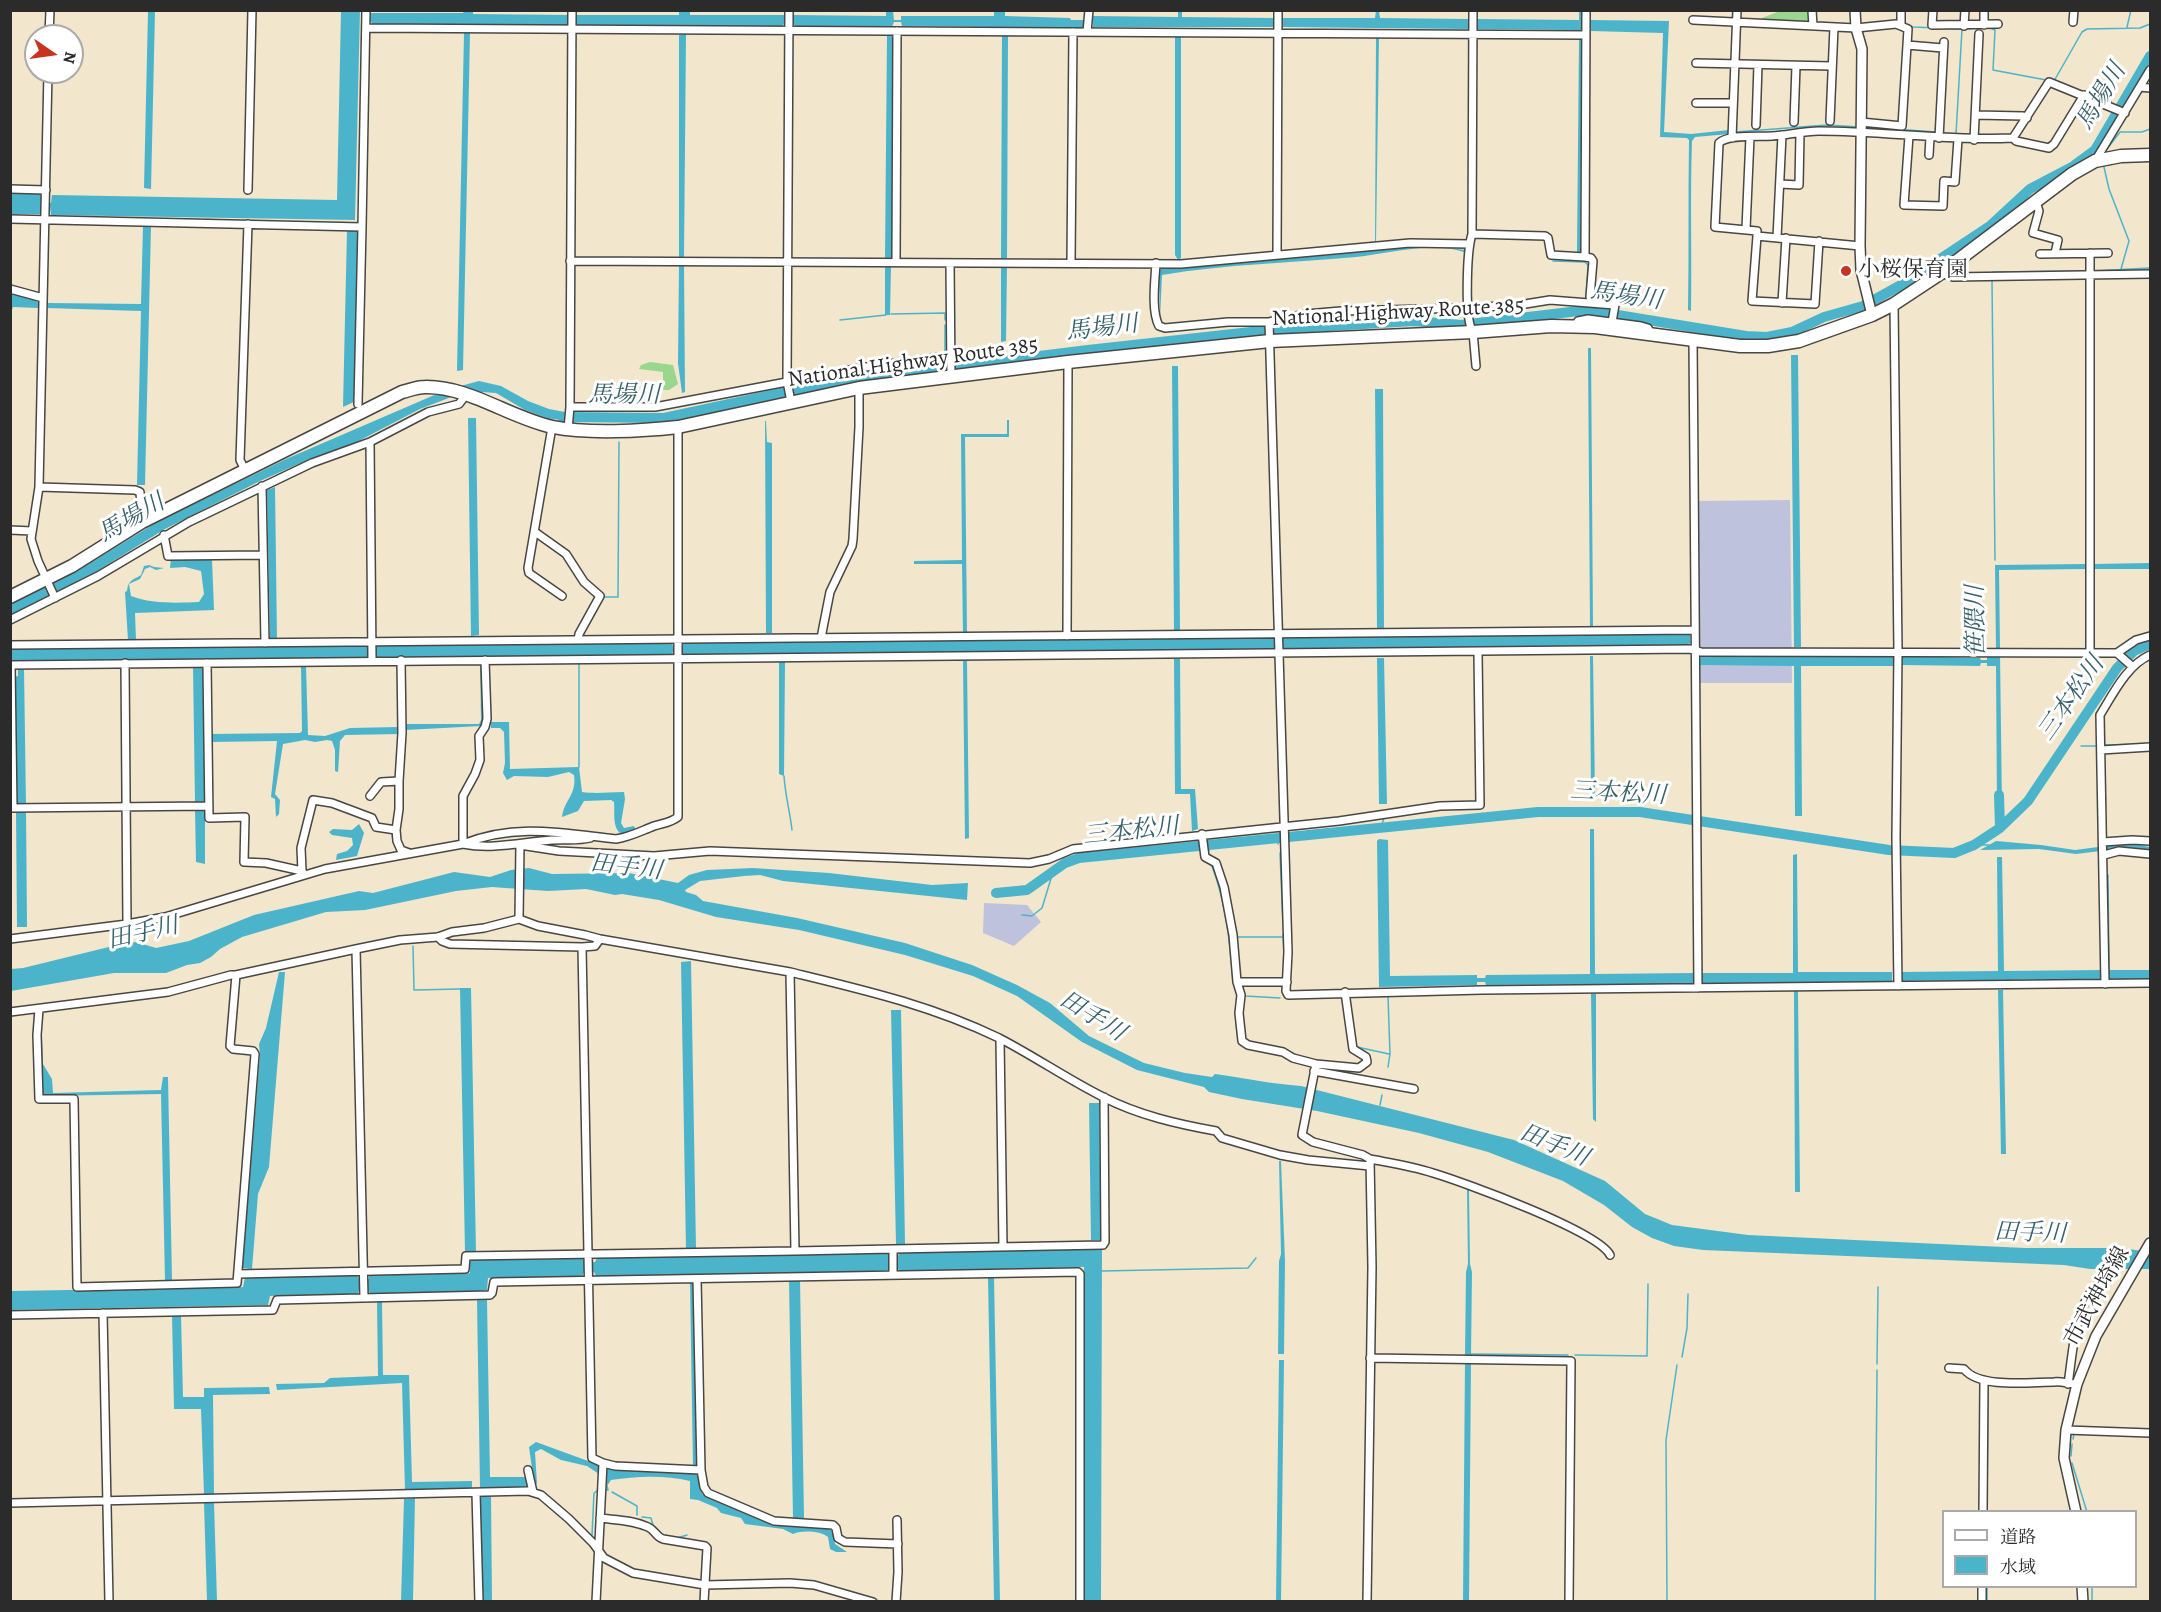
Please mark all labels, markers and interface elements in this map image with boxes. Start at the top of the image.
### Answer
north arrow [24,24,84,84]
text: N [58,49,82,66]
water label: 馬場川 [2071,59,2133,135]
place label: 小桜保育園 [1858,258,1968,284]
marker: 小桜保育園 [1839,264,1853,278]
water label: 馬場川 [1588,278,1664,316]
street label: National Highway Route 385 [1271,293,1525,333]
water label: 馬場川 [1065,310,1139,348]
street label: National Highway Route 385 [786,332,1040,394]
water label: 馬場川 [588,382,660,410]
water label: 馬場川 [94,489,170,549]
water label: 笹隈川 [1962,585,1992,657]
water label: 三本松川 [2033,651,2111,747]
water label: 三本松川 [1569,777,1667,811]
water label: 三本松川 [1082,813,1180,851]
water label: 田手川 [589,849,663,887]
water label: 田手川 [105,912,181,956]
water label: 田手川 [1054,986,1130,1048]
water label: 田手川 [1515,1119,1593,1173]
water label: 田手川 [1994,1218,2066,1250]
street label: 市武神埼線 [2060,1242,2136,1352]
legend [1942,1510,2137,1588]
text: 道路 [2000,1525,2036,1549]
text: 水域 [2000,1555,2036,1579]

